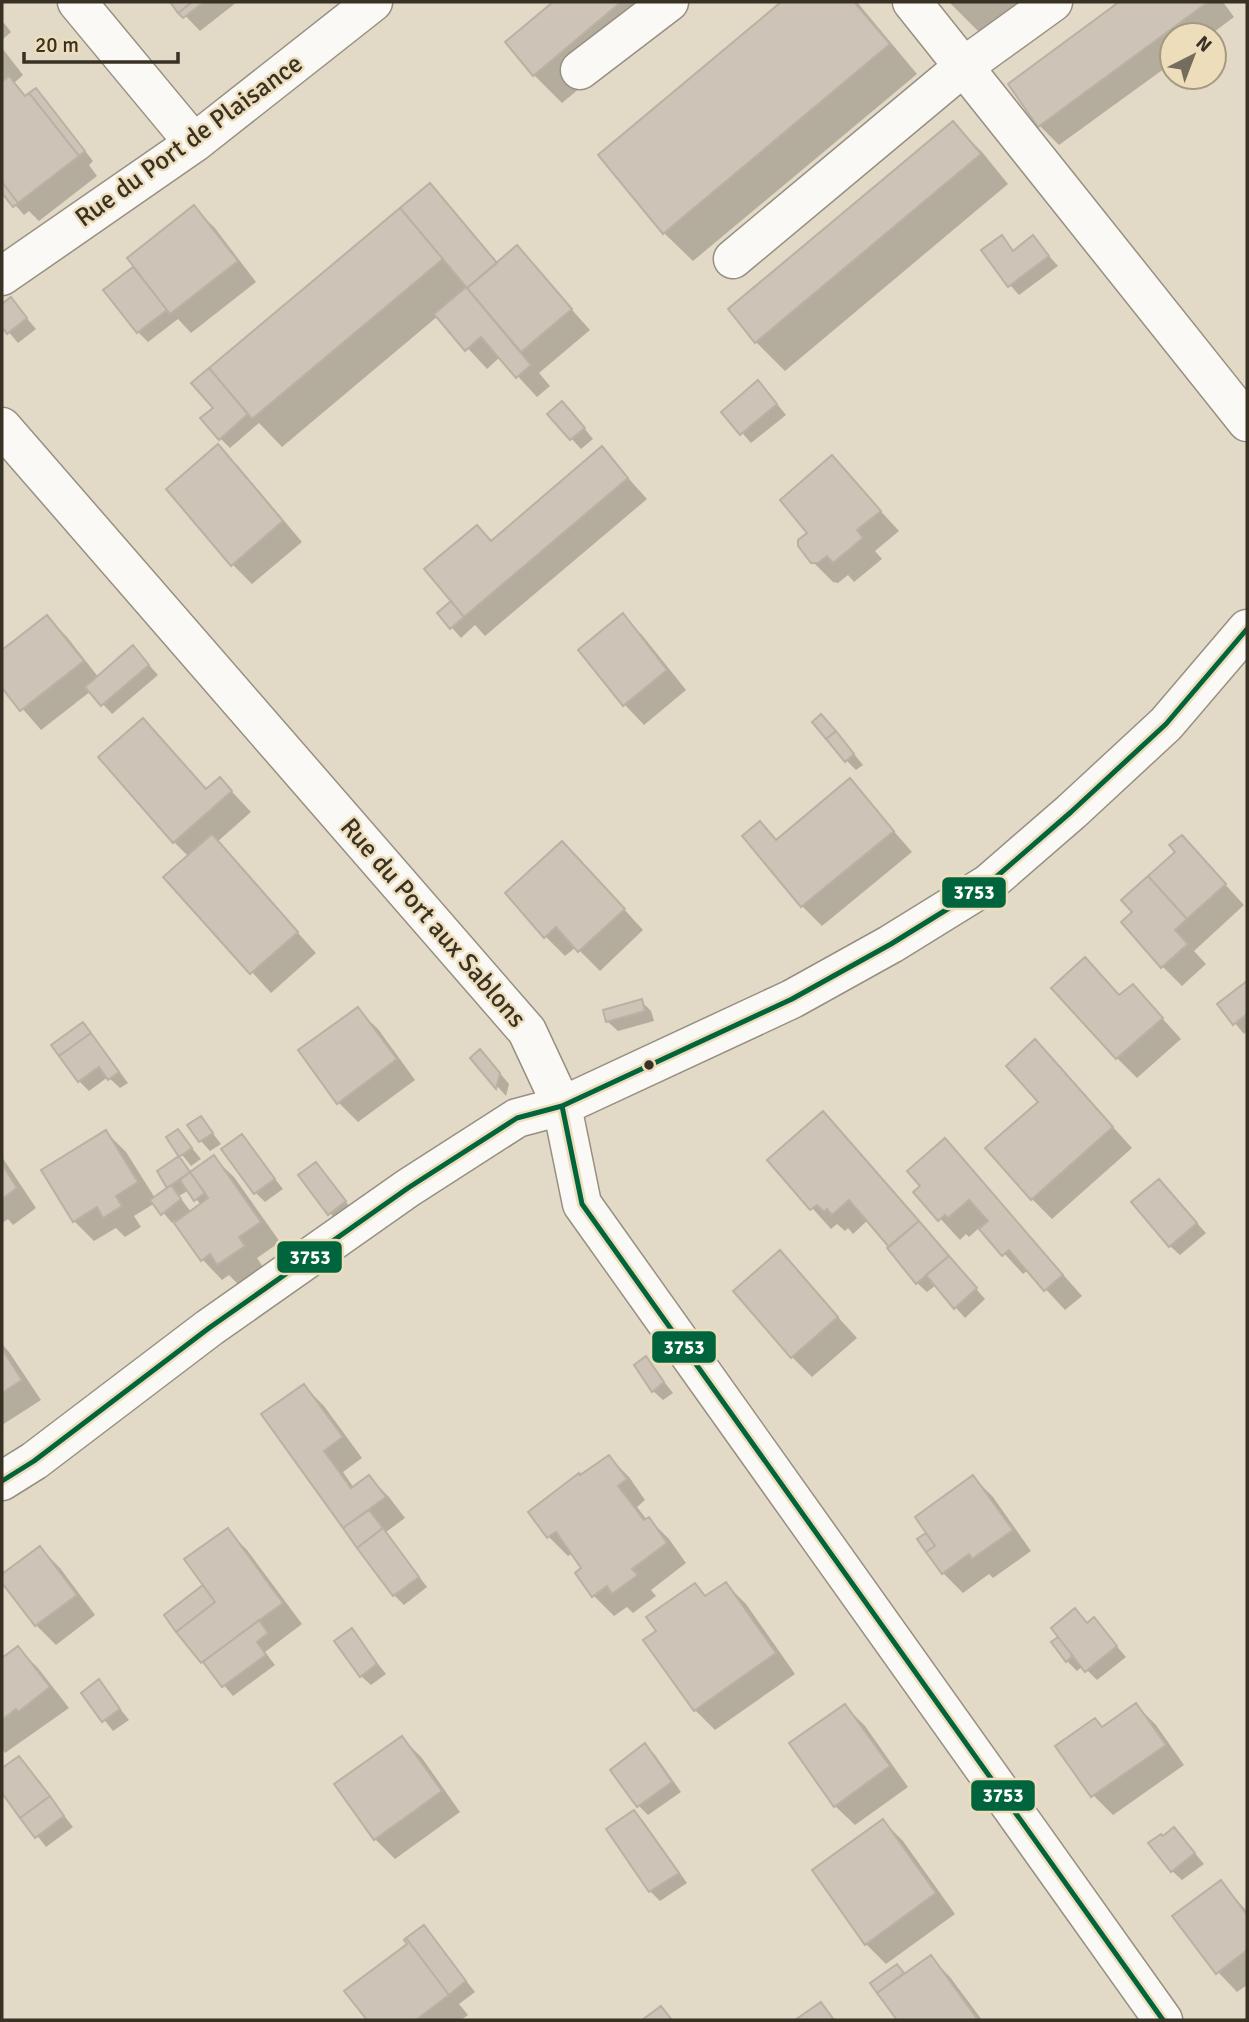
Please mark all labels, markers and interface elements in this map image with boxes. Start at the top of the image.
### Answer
scale bar [24,21,178,65]
north arrow [1158,21,1228,91]
text: N [1191,31,1217,57]
text: 20 m [35,32,79,58]
street label: Rue du Port de Plaisance [69,48,309,234]
street label: Rue du Port aux Sablons [333,812,533,1034]
line badge: 3753 [941,876,1007,909]
text: 3753 [953,881,995,905]
unlabelled marker [642,1058,656,1072]
line badge: 3753 [276,1240,343,1274]
text: 3753 [289,1246,331,1270]
line badge: 3753 [651,1330,717,1364]
text: 3753 [663,1336,705,1360]
line badge: 3753 [970,1779,1036,1812]
text: 3753 [982,1784,1024,1808]

